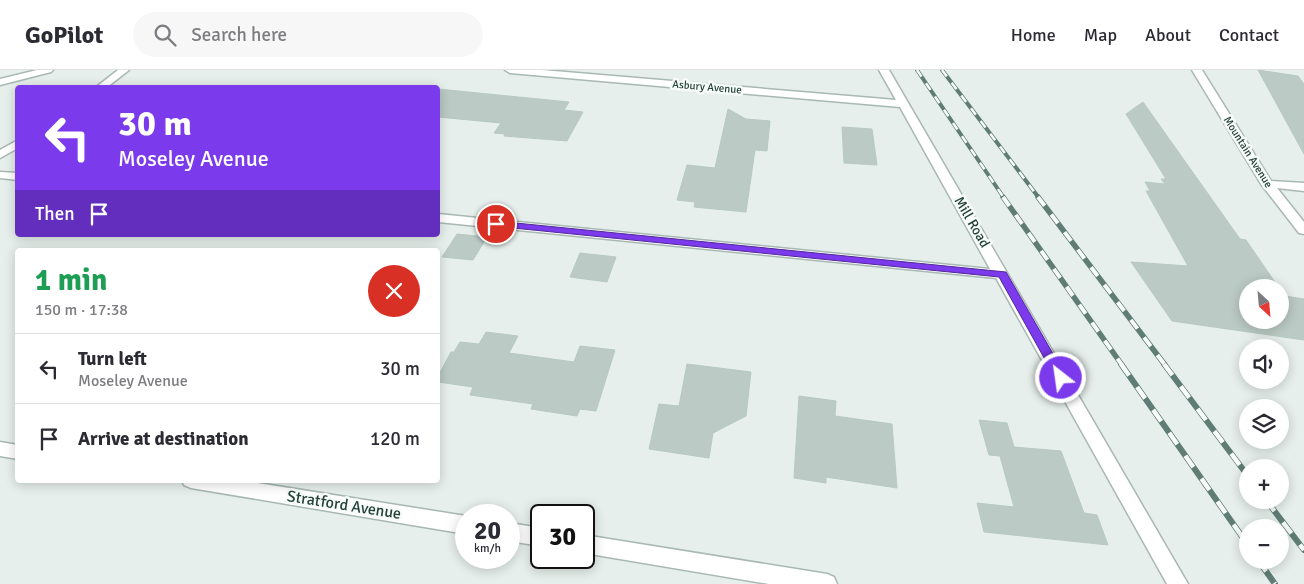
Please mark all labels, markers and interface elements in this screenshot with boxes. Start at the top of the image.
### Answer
search box [133,12,483,57]
text: GoPilot [25,20,103,50]
icon: search [151,21,179,49]
text: Search here [191,23,287,47]
text: Home [1011,24,1056,46]
text: Map [1084,24,1117,46]
text: About [1145,24,1191,46]
text: Contact [1219,24,1279,46]
street label: Asbury Avenue [672,77,742,97]
text: 30 m [118,102,192,145]
icon: left [35,105,100,170]
street label: Mountain Avenue [1221,114,1275,190]
text: Moseley Avenue [118,145,269,172]
street label: Mill Road [951,193,993,251]
icon: arrive [85,200,113,228]
text: Then [35,202,75,226]
pin [475,203,517,245]
icon: arrive [482,210,510,238]
text: 1 min [35,262,107,299]
button: close [368,265,420,317]
north arrow [1239,279,1289,329]
map controls [1239,279,1289,569]
text: 150 m · 17:38 [35,300,128,320]
button: sound [1239,339,1289,389]
text: Turn left [78,347,147,371]
position arrow [1034,351,1086,403]
icon: left [35,355,63,383]
text: 30 m [380,357,420,381]
text: Moseley Avenue [78,371,188,391]
button: layers [1239,399,1289,449]
icon: arrive [35,425,63,453]
text: Arrive at destination [78,427,249,451]
text: 120 m [370,427,420,451]
button: + [1239,459,1289,509]
street label: Stratford Avenue [285,486,403,524]
speed limit sign: 30 [530,504,595,569]
text: 20 [474,515,501,546]
button: − [1239,519,1289,569]
text: km/h [474,541,501,556]

